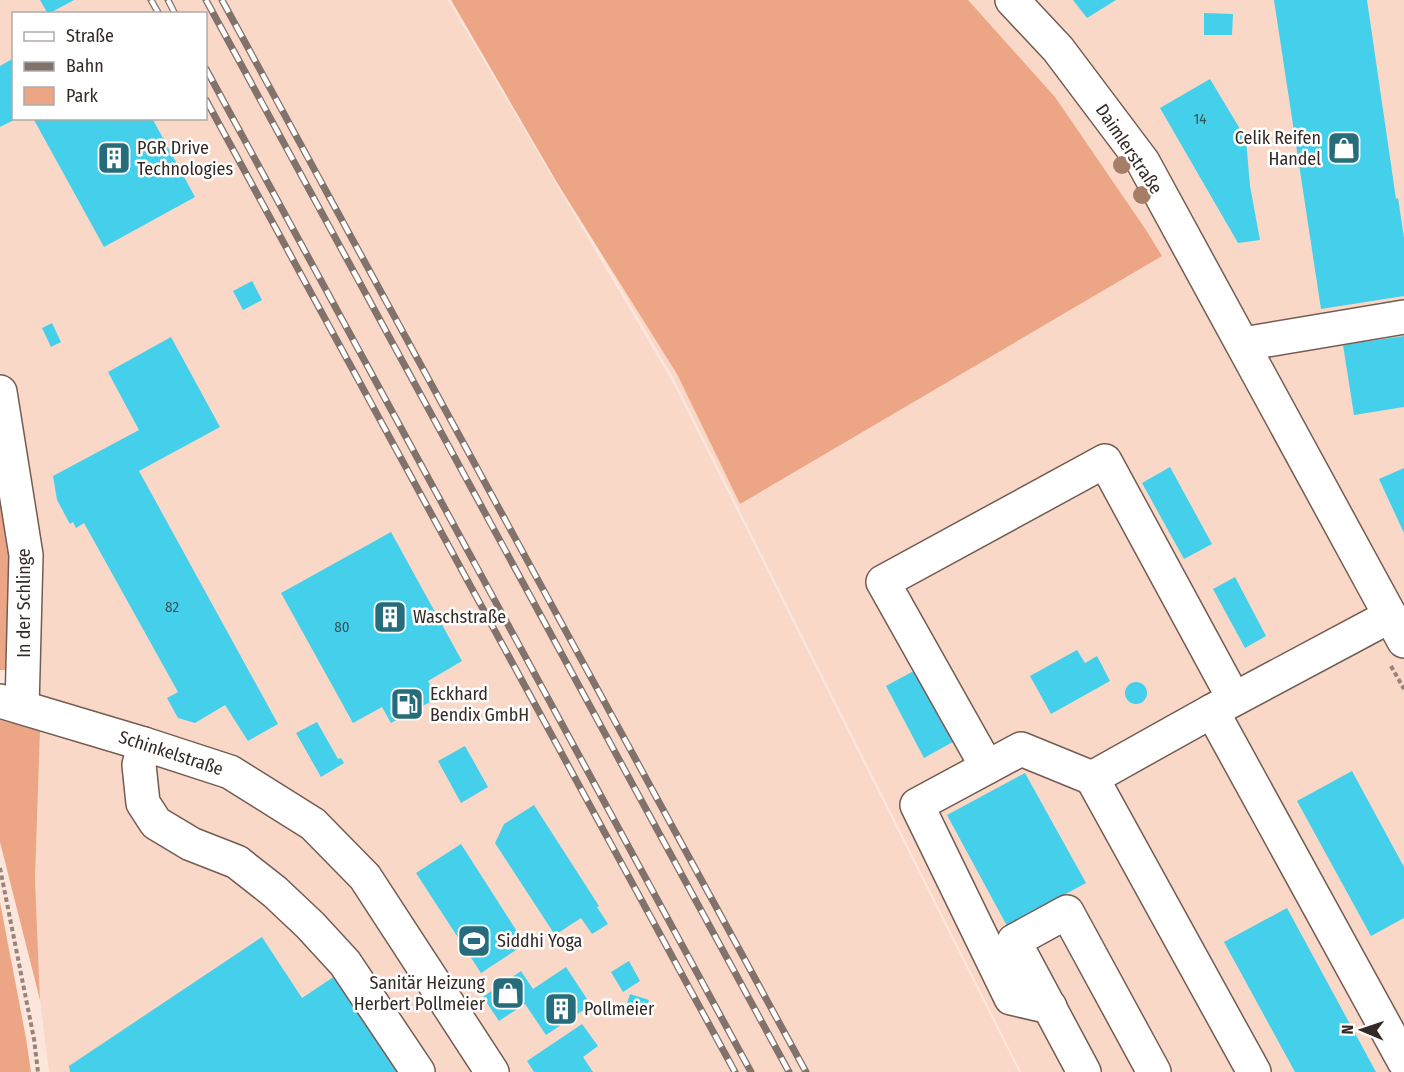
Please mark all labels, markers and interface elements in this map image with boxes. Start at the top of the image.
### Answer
legend [12,12,207,120]
text: Straße [66,25,114,47]
text: Bahn [66,55,104,77]
text: Park [66,85,99,107]
street label: Daimlerstraße [1091,100,1167,198]
house number: 14 [1193,110,1207,128]
place label: Celik Reifen Handel [1235,127,1321,170]
shop icon: Celik Reifen Handel [1326,130,1362,166]
place label: PGR Drive Technologies [137,137,233,180]
building icon: PGR Drive Technologies [96,140,132,176]
street label: In der Schlinge [13,548,35,658]
house number: 82 [165,598,179,616]
building icon: Waschstraße [372,599,408,635]
place label: Waschstraße [413,606,506,628]
house number: 80 [334,618,350,636]
place label: Eckhard Bendix GmbH [430,683,529,726]
fuel station icon: Eckhard Bendix GmbH [389,686,425,722]
street label: Schinkelstraße [116,726,226,780]
sports icon: Siddhi Yoga [456,923,492,959]
place label: Siddhi Yoga [497,930,582,952]
place label: Sanitär Heizung Herbert Pollmeier [354,972,486,1015]
shop icon: Sanitär Heizung Herbert Pollmeier [490,975,526,1011]
building icon: Pollmeier [543,991,579,1027]
place label: Pollmeier [584,998,655,1020]
north arrow [1332,1000,1392,1060]
text: N [1338,1024,1357,1035]

